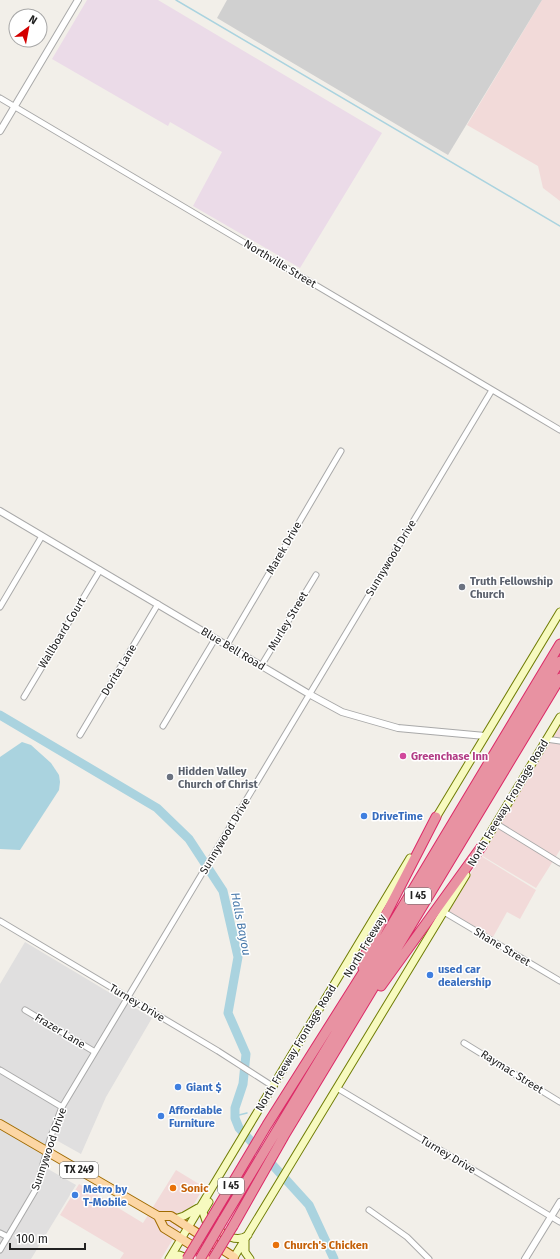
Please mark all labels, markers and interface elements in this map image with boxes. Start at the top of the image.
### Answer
north arrow [8,8,48,48]
text: N [26,12,40,27]
street label: Northville Street [241,237,319,291]
street label: Sunnywood Drive [363,518,419,598]
street label: Marek Drive [264,519,304,577]
place label: Truth Fellowship Church [470,575,553,601]
marker: Truth Fellowship Church [457,582,467,592]
street label: Murley Street [265,589,311,653]
street label: Wallboard Court [36,595,88,671]
street label: Blue Bell Road [199,625,267,673]
street label: Dorita Lane [99,642,139,698]
street label: North Freeway Frontage Road [465,737,551,869]
place label: Greenchase Inn [411,750,488,763]
marker: Greenchase Inn [398,751,408,761]
place label: Hidden Valley Church of Christ [178,765,258,791]
marker: Hidden Valley Church of Christ [165,772,175,782]
street label: Sunnywood Drive [197,796,253,876]
place label: DriveTime [372,810,423,823]
marker: DriveTime [359,811,369,821]
road number: I 45 [405,888,431,904]
water label: Halls Bayou [228,891,254,957]
street label: North Freeway [341,912,389,980]
street label: Shane Street [471,925,533,969]
place label: used car dealership [438,963,492,989]
marker: used car dealership [425,970,435,980]
street label: Turney Drive [107,981,167,1025]
street label: North Freeway Frontage Road [253,982,339,1114]
street label: Frazer Lane [32,1011,88,1051]
street label: Raymac Street [478,1048,546,1096]
place label: Giant $ [186,1081,221,1094]
marker: Giant $ [173,1082,183,1092]
place label: Affordable Furniture [168,1104,222,1130]
street label: Sunnywood Drive [29,1106,69,1192]
marker: Affordable Furniture [156,1111,166,1121]
street label: Turney Drive [418,1133,478,1177]
road number: TX 249 [60,1162,98,1178]
road number: I 45 [218,1178,244,1194]
place label: Sonic [181,1182,209,1195]
place label: Metro by T-Mobile [83,1183,128,1209]
marker: Sonic [168,1183,178,1193]
marker: Metro by T-Mobile [70,1190,80,1200]
scale bar [10,1225,85,1251]
text: 100 m [16,1232,48,1246]
place label: Church's Chicken [284,1239,368,1252]
marker: Church's Chicken [271,1240,281,1250]

